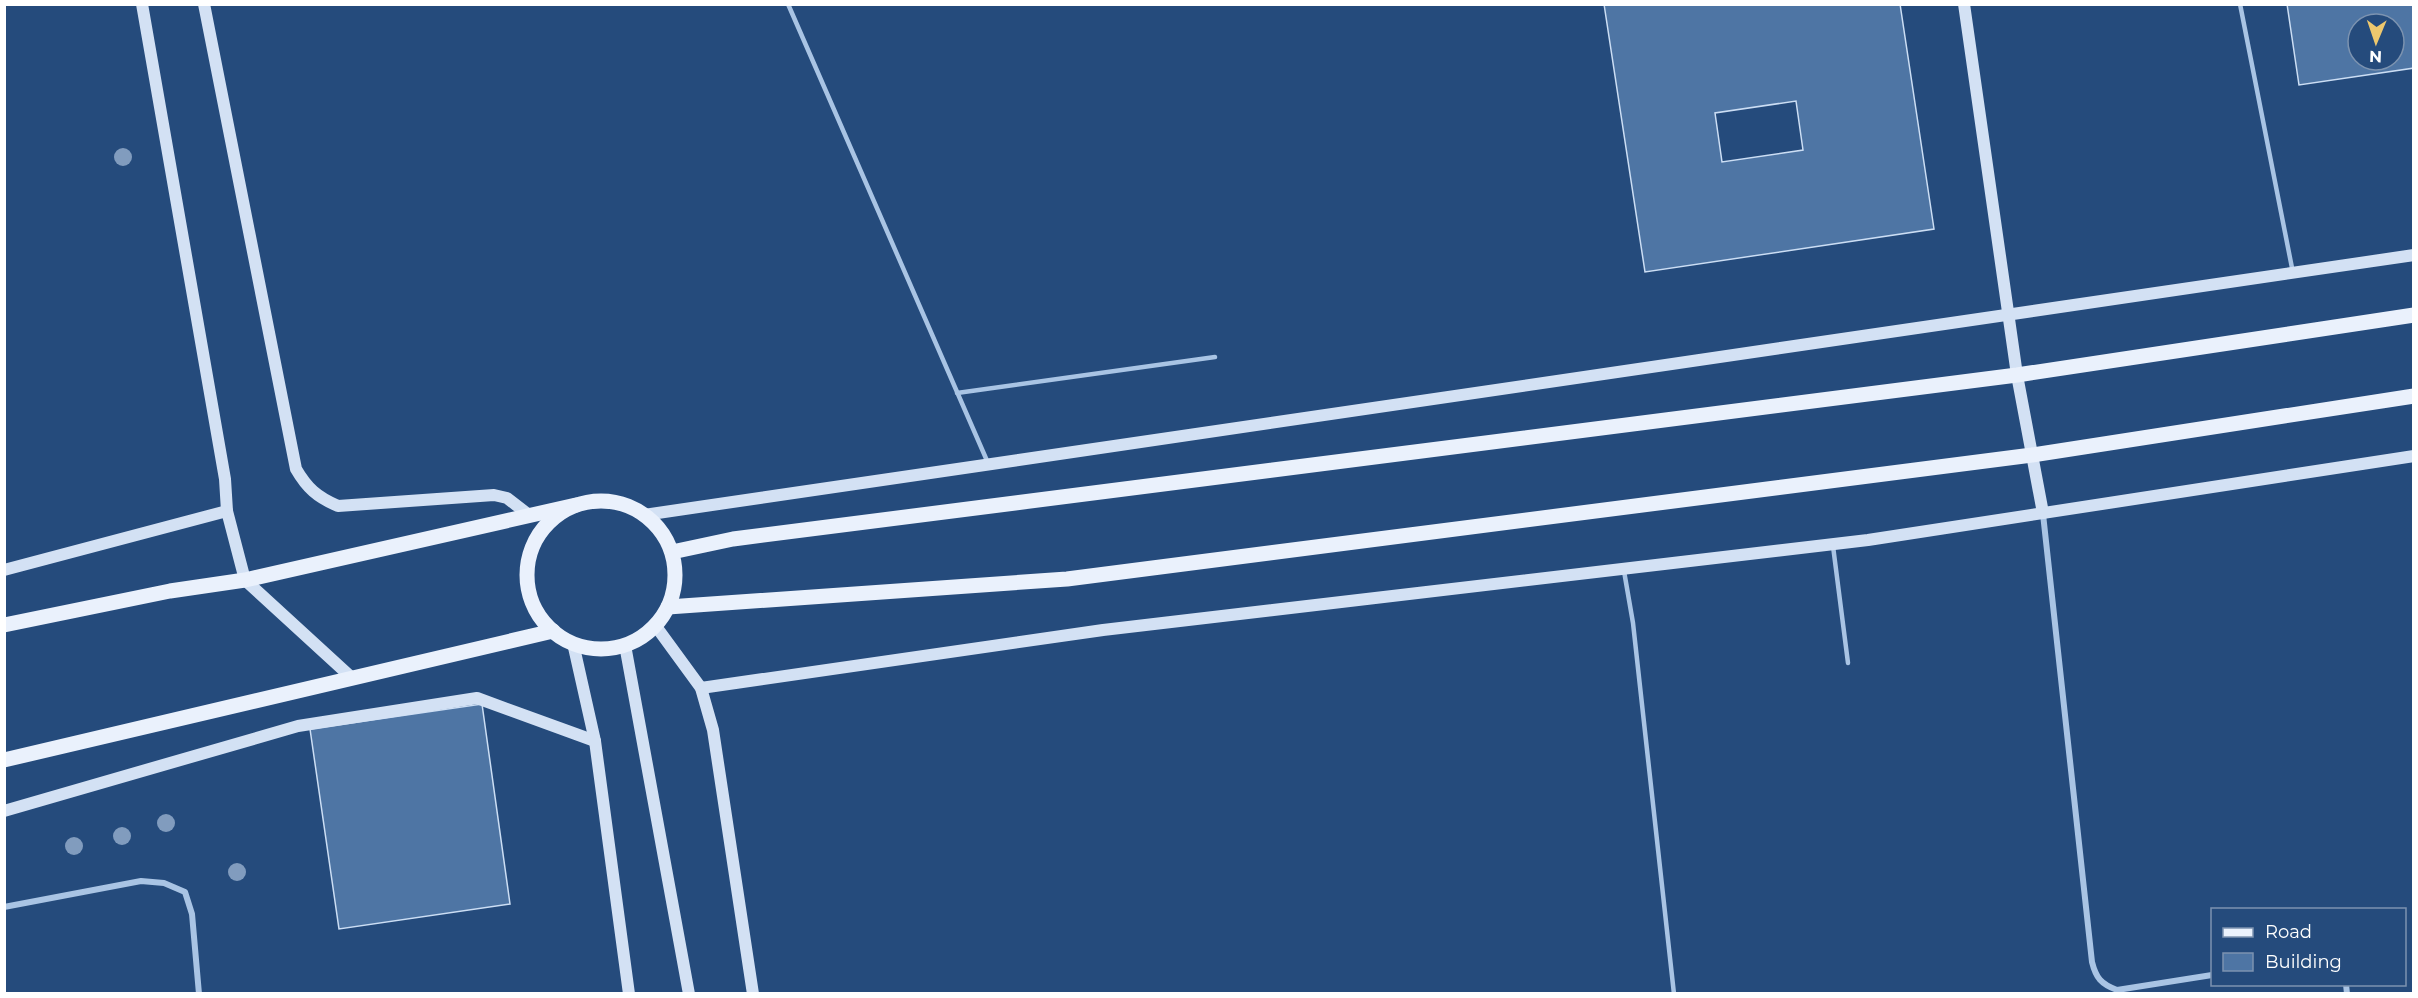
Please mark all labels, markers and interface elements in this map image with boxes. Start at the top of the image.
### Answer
north arrow [2346,12,2406,72]
text: N [2369,47,2382,66]
legend [2211,908,2406,986]
text: Road [2265,921,2312,943]
text: Building [2265,951,2342,973]

